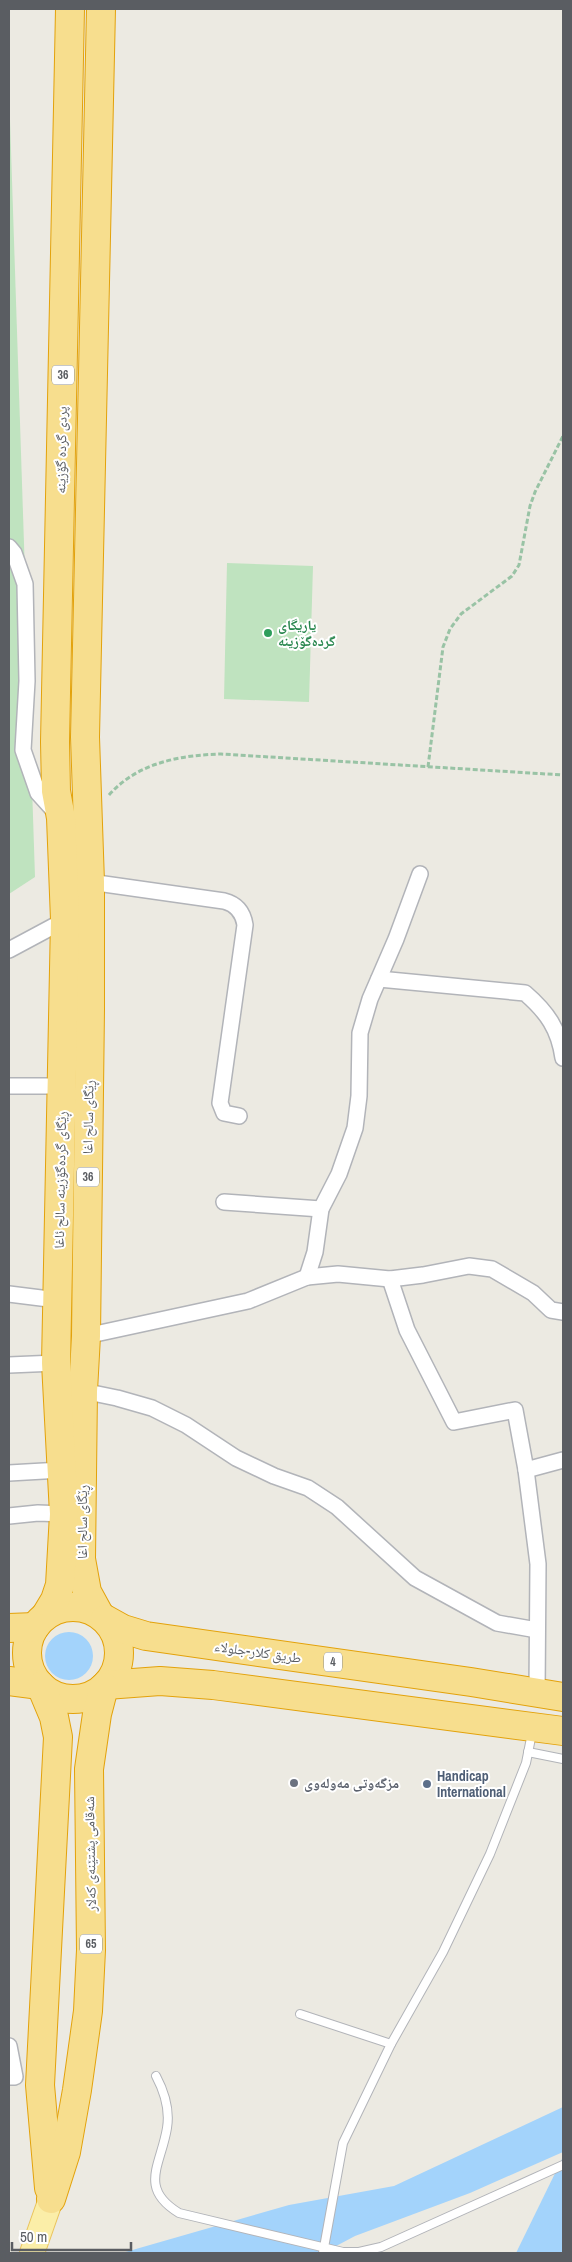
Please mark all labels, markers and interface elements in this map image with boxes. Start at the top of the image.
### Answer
road number: 36 [52,366,74,384]
street label: پردی گردە گۆزینە [51,406,71,494]
place label: یاریگای گردەگۆزینە [278,616,336,650]
marker: یاریگای گردەگۆزینە [262,627,274,639]
street label: ڕێگای سالح اغا [78,1080,101,1154]
street label: ڕێگای گردەگۆزینە سالح ئاغا [50,1111,73,1249]
road number: 36 [77,1168,99,1186]
street label: ڕێگای سالح اغا [73,1485,94,1559]
street label: طريق كلار-جلولاء [213,1637,303,1668]
road number: 4 [324,1652,342,1671]
place label: Handicap International [437,1767,506,1801]
place label: مزگەوتی مەولەوی [304,1774,399,1792]
marker: مزگەوتی مەولەوی [288,1777,300,1789]
marker: Handicap International [421,1778,433,1790]
street label: شەقامی پشتێنەی کەلار [80,1796,100,1913]
road number: 65 [80,1935,102,1954]
scale bar [12,2220,131,2252]
text: 50 m [20,2226,47,2247]

